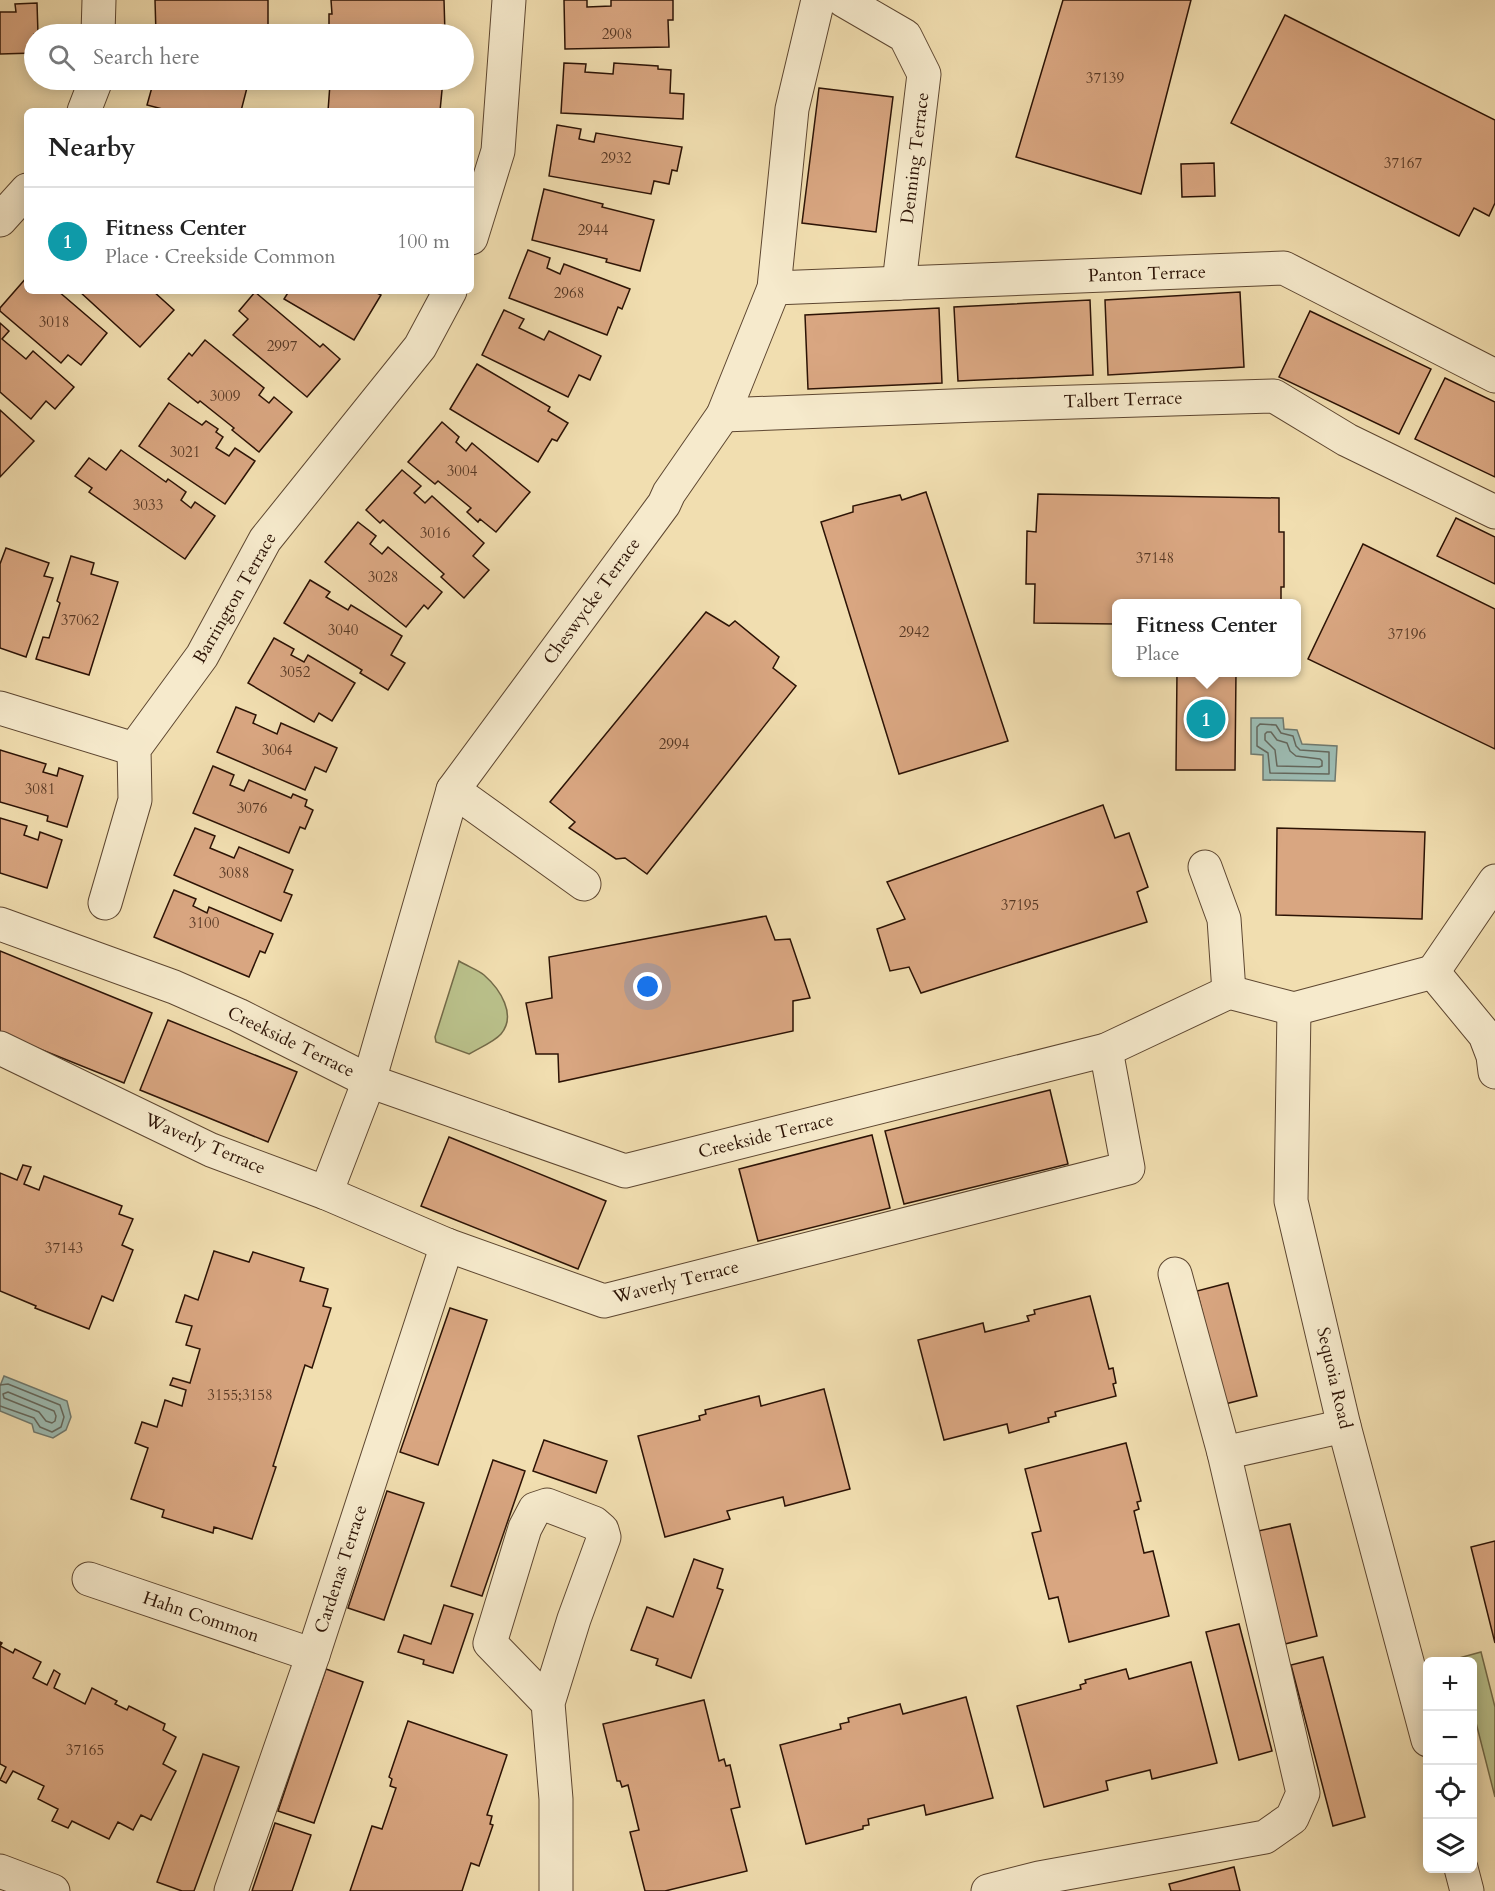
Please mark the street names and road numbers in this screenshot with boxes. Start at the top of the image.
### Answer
street label: Denning Terrace [895,91,935,225]
street label: Panton Terrace [1088,259,1206,289]
street label: Talbert Terrace [1063,385,1183,415]
street label: Barrington Terrace [187,528,283,668]
street label: Cheswycke Terrace [537,532,647,670]
street label: Creekside Terrace [223,1000,359,1084]
street label: Waverly Terrace [140,1107,269,1181]
street label: Creekside Terrace [696,1107,836,1165]
street label: Waverly Terrace [609,1254,742,1310]
street label: Sequoia Road [1310,1325,1358,1432]
street label: Cardenas Terrace [308,1502,374,1636]
street label: Hahn Common [139,1585,263,1649]

